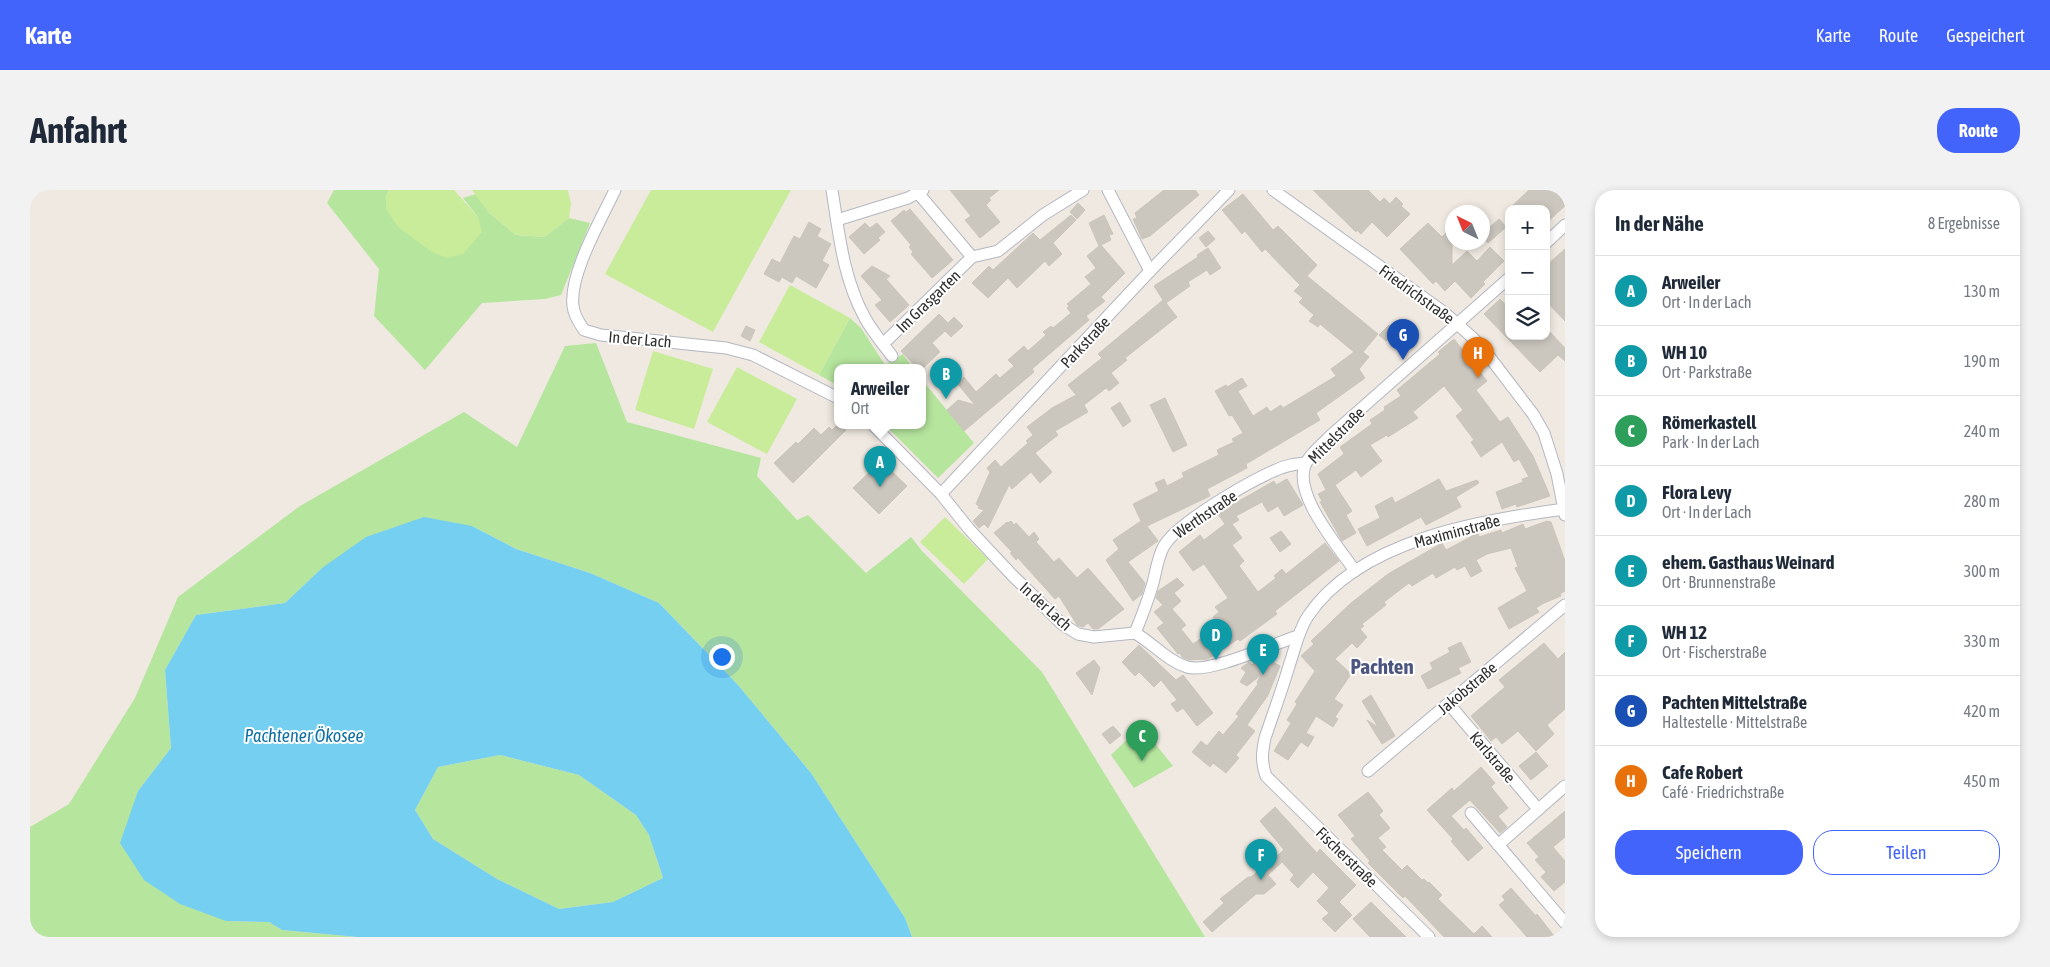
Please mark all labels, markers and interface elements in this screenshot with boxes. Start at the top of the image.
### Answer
text: Karte [25,22,72,49]
text: Karte [1816,25,1851,46]
text: Route [1879,25,1918,46]
text: Gespeichert [1946,25,2025,46]
button: Route [1937,108,2020,153]
text: Anfahrt [30,110,127,150]
north arrow [1445,205,1490,250]
map controls [1505,205,1550,340]
button: + [1505,205,1550,250]
text: In der Nähe [1615,211,1704,235]
text: 8 Ergebnisse [1928,214,2000,232]
button: − [1505,250,1550,295]
street label: Friedrichstraße [1376,261,1458,327]
street label: Im Grasgarten [892,266,964,337]
text: Arweiler [1662,271,1720,293]
text: A [1627,282,1635,300]
text: 130 m [1964,282,2000,300]
text: Ort · In der Lach [1662,293,1751,311]
button: layers [1505,295,1550,340]
street label: Parkstraße [1057,313,1113,371]
pin: G [1387,319,1419,360]
street label: In der Lach [608,327,672,351]
pin: H [1462,337,1494,378]
text: WH 10 [1662,341,1707,363]
text: B [1627,352,1635,370]
text: 190 m [1964,352,2000,370]
pin: B [930,358,962,399]
text: Ort · Parkstraße [1662,363,1752,381]
popup [834,364,926,429]
text: Arweiler [851,377,909,399]
text: Ort [851,399,869,417]
street label: Mittelstraße [1304,403,1368,467]
text: Römerkastell [1662,411,1756,433]
text: C [1627,422,1635,440]
text: 240 m [1964,422,2000,440]
text: Park · In der Lach [1662,433,1760,451]
pin: A [864,446,896,487]
text: Flora Levy [1662,481,1732,503]
street label: Werthstraße [1170,486,1240,542]
text: D [1627,492,1635,510]
text: 280 m [1964,492,2000,510]
text: Ort · In der Lach [1662,503,1751,521]
street label: Maximinstraße [1412,511,1502,551]
text: ehem. Gasthaus Weinard [1662,551,1835,573]
text: E [1628,562,1634,580]
text: 300 m [1964,562,2000,580]
text: Ort · Brunnenstraße [1662,573,1776,591]
street label: In der Lach [1017,578,1075,634]
pin: D [1200,619,1232,660]
text: WH 12 [1662,621,1707,643]
text: F [1628,632,1634,650]
text: 330 m [1964,632,2000,650]
pin: E [1247,634,1279,675]
text: Ort · Fischerstraße [1662,643,1767,661]
your location [709,644,735,670]
district label: Pachten [1350,654,1414,678]
street label: Jakobstraße [1434,658,1500,718]
text: Pachten Mittelstraße [1662,691,1807,713]
text: G [1627,702,1635,720]
text: 420 m [1964,702,2000,720]
text: Haltestelle · Mittelstraße [1662,713,1807,731]
pin: C [1126,720,1158,761]
water label: Pachtener Ökosee [244,725,364,746]
street label: Karlstraße [1467,728,1519,786]
text: Cafe Robert [1662,761,1743,783]
text: H [1626,772,1636,790]
text: 450 m [1964,772,2000,790]
text: Café · Friedrichstraße [1662,783,1784,801]
street label: Fischerstraße [1313,823,1381,891]
button: Speichern [1615,830,1803,875]
button: Teilen [1813,830,2000,875]
pin: F [1245,839,1277,880]

